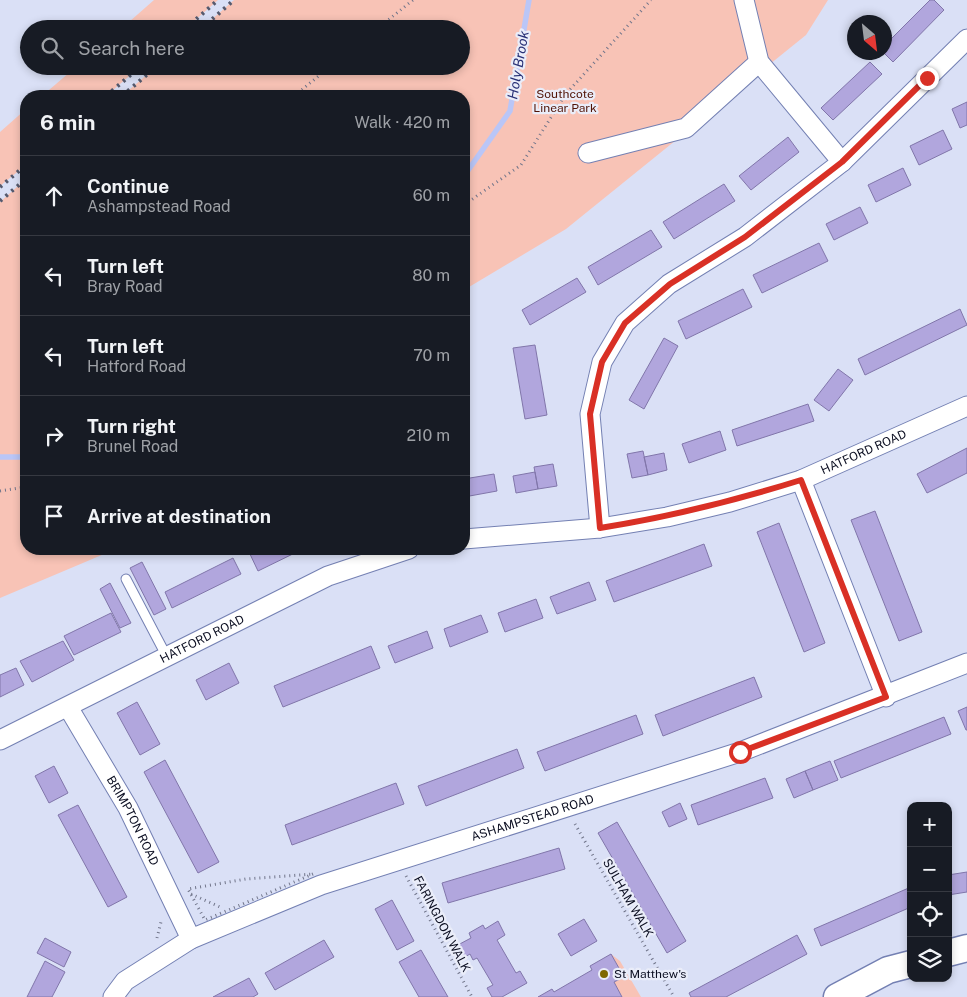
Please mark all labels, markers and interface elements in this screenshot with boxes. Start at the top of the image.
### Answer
north arrow [847,15,892,60]
search box [20,20,470,75]
water label: Holy Brook [504,29,532,100]
icon: search [38,34,66,62]
text: Search here [78,37,185,59]
route end [916,67,939,90]
park label: Southcote Linear Park [533,87,597,115]
text: 6 min [40,110,96,135]
text: Walk · 420 m [354,113,450,132]
text: Continue [87,175,169,197]
icon: ahead [40,182,68,210]
text: 60 m [413,186,450,205]
text: Ashampstead Road [87,197,231,216]
text: Turn left [87,255,164,277]
icon: left [40,262,68,290]
text: 80 m [412,266,450,285]
text: Bray Road [87,277,163,296]
text: Turn left [87,335,164,357]
icon: left [40,342,68,370]
text: 70 m [413,346,450,365]
text: Hatford Road [87,357,186,376]
text: Turn right [87,415,176,437]
icon: right [40,422,68,450]
text: 210 m [406,426,450,445]
street label: HATFORD ROAD [819,427,909,477]
text: Brunel Road [87,437,178,456]
icon: arrive [40,502,68,530]
text: Arrive at destination [87,505,271,527]
street label: HATFORD ROAD [158,612,247,666]
route start [729,741,752,764]
street label: BRIMPTON ROAD [104,773,162,868]
street label: ASHAMPSTEAD ROAD [470,792,596,844]
map controls [907,802,952,982]
button: + [907,802,952,847]
button: − [907,847,952,892]
street label: SULHAM WALK [600,856,656,940]
street label: FARINGDON WALK [411,874,473,974]
button: locate [907,892,952,937]
button: layers [907,937,952,982]
place label: St Matthew's [614,967,686,981]
marker: St Matthew's [598,968,610,980]

